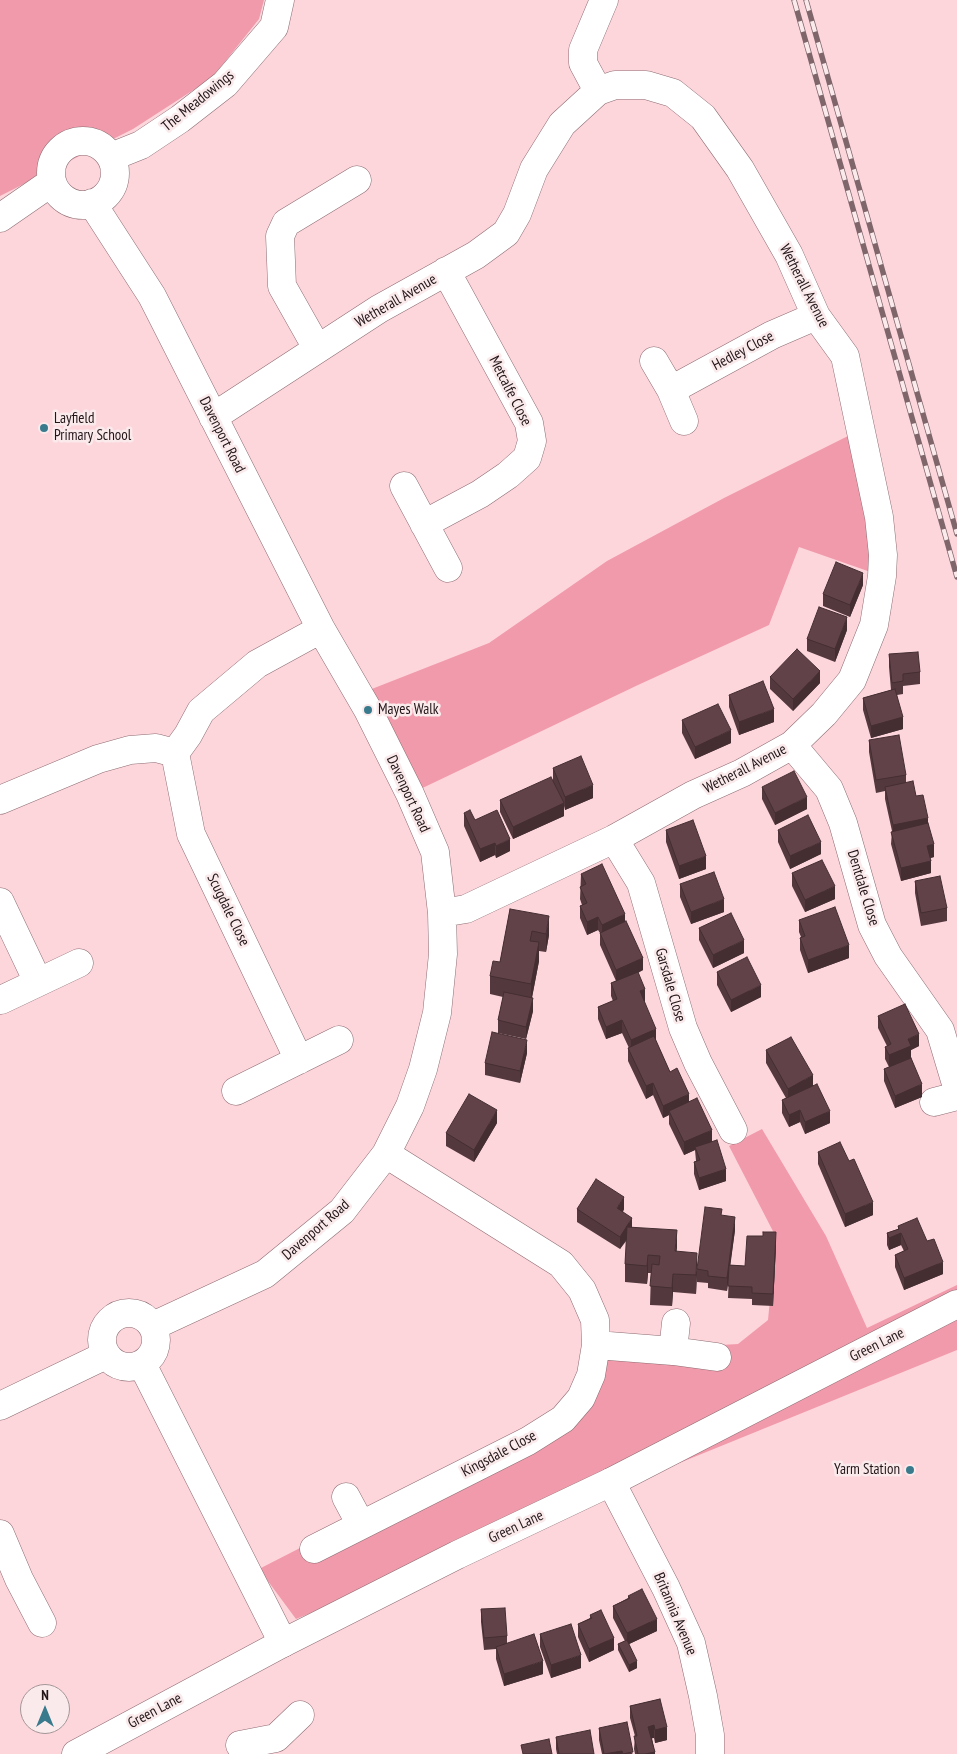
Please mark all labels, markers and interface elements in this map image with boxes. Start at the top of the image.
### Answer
street label: The Meadowings [158,66,238,136]
street label: Wetherall Avenue [775,241,833,331]
street label: Wetherall Avenue [352,270,440,332]
street label: Hedley Close [709,327,777,375]
street label: Metcalfe Close [485,353,535,429]
street label: Davenport Road [195,394,249,476]
place label: Layfield Primary School [54,410,131,445]
marker: Layfield Primary School [38,422,50,434]
place label: Mayes Walk [378,701,439,719]
marker: Mayes Walk [362,704,374,716]
street label: Wetherall Avenue [700,740,790,798]
street label: Davenport Road [382,753,434,835]
street label: Dentdale Close [843,848,883,928]
street label: Scugdale Close [203,871,253,949]
street label: Garsdale Close [651,946,689,1024]
street label: Davenport Road [279,1196,353,1264]
street label: Green Lane [847,1324,907,1366]
street label: Kingsdale Close [458,1427,540,1481]
place label: Yarm Station [834,1461,900,1479]
marker: Yarm Station [904,1464,916,1476]
street label: Green Lane [486,1507,546,1547]
street label: Britannia Avenue [650,1570,700,1658]
north arrow [20,1684,70,1734]
text: N [41,1686,49,1704]
street label: Green Lane [125,1689,185,1733]

